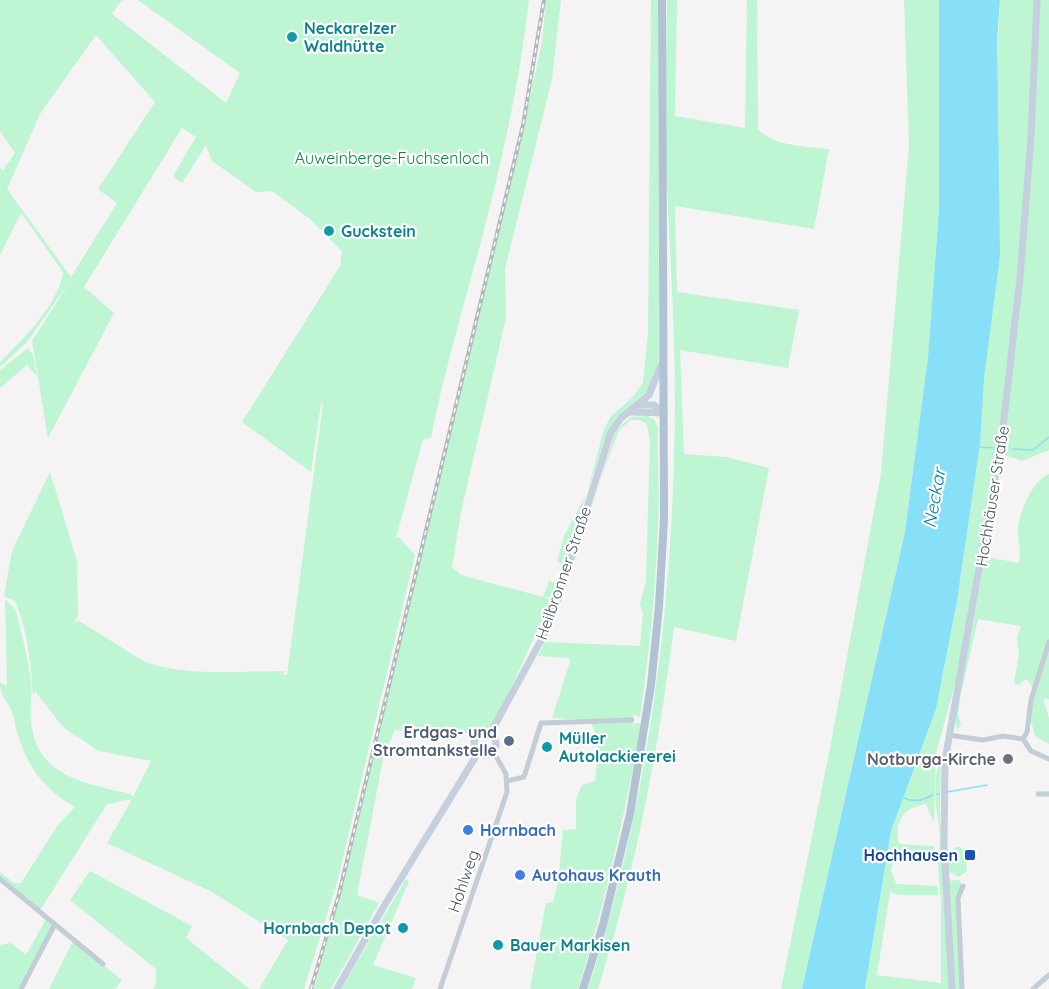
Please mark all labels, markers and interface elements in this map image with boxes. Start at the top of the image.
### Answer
place label: Neckarelzer Waldhütte [304,18,397,56]
marker: Neckarelzer Waldhütte [285,30,299,44]
park label: Auweinberge-Fuchsenloch [295,148,489,168]
place label: Guckstein [341,221,416,241]
marker: Guckstein [322,224,336,238]
street label: Hochhäuser Straße [971,424,1013,568]
water label: Neckar [917,464,951,530]
street label: Heilbronner Straße [531,504,595,642]
place label: Erdgas- und Stromtankstelle [373,722,497,760]
place label: Müller Autolackiererei [559,728,676,766]
marker: Erdgas- und Stromtankstelle [502,734,516,748]
marker: Müller Autolackiererei [540,740,554,754]
place label: Notburga-Kirche [867,749,996,769]
marker: Notburga-Kirche [1001,752,1015,766]
place label: Hornbach [480,820,556,840]
marker: Hornbach [461,823,475,837]
place label: Hochhausen [863,845,958,865]
street label: Hohlweg [443,847,483,915]
marker: Hochhausen [963,848,977,862]
place label: Autohaus Krauth [532,865,661,885]
marker: Autohaus Krauth [513,868,527,882]
place label: Hornbach Depot [263,918,391,938]
marker: Hornbach Depot [396,921,410,935]
place label: Bauer Markisen [510,935,630,955]
marker: Bauer Markisen [491,938,505,952]

